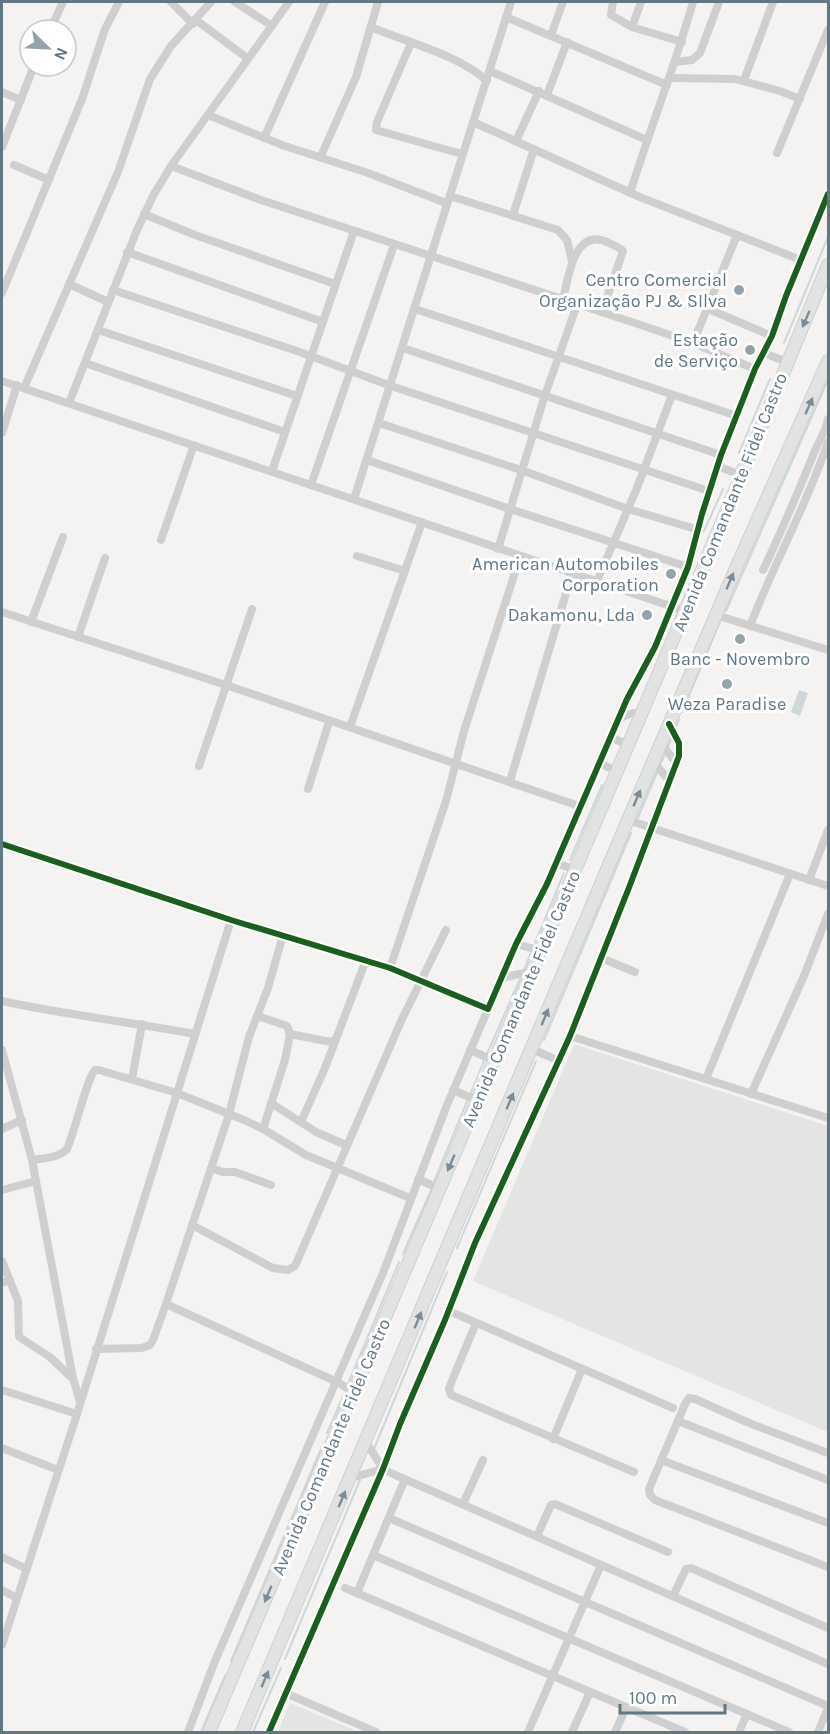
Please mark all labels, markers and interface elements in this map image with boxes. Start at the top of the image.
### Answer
north arrow [18,18,78,78]
text: N [50,45,72,63]
place label: Centro Comercial Organização PJ & SIlva [539,269,727,312]
marker: Centro Comercial Organização PJ & SIlva [732,283,746,297]
one-way arrow [801,310,811,328]
place label: Estação de Serviço [654,329,738,372]
marker: Estação de Serviço [743,343,757,357]
street label: Avenida Comandante Fidel Castro [668,369,792,635]
one-way arrow [804,398,813,415]
place label: American Automobiles Corporation [472,553,659,596]
marker: American Automobiles Corporation [664,567,678,581]
one-way arrow [725,571,735,589]
place label: Dakamonu, Lda [508,604,635,626]
marker: Dakamonu, Lda [640,608,654,622]
marker: Banc - Novembro [733,632,747,646]
place label: Banc - Novembro [670,648,810,670]
marker: Weza Paradise [720,677,734,691]
place label: Weza Paradise [668,693,786,715]
one-way arrow [632,789,642,807]
street label: Avenida Comandante Fidel Castro [457,867,585,1131]
one-way arrow [541,1008,550,1026]
one-way arrow [505,1092,515,1110]
one-way arrow [446,1155,456,1173]
one-way arrow [413,1310,423,1328]
street label: Avenida Comandante Fidel Castro [267,1315,395,1579]
one-way arrow [337,1490,347,1508]
one-way arrow [263,1586,273,1604]
one-way arrow [260,1669,270,1687]
scale bar [620,1677,725,1715]
text: 100 m [629,1687,677,1709]

